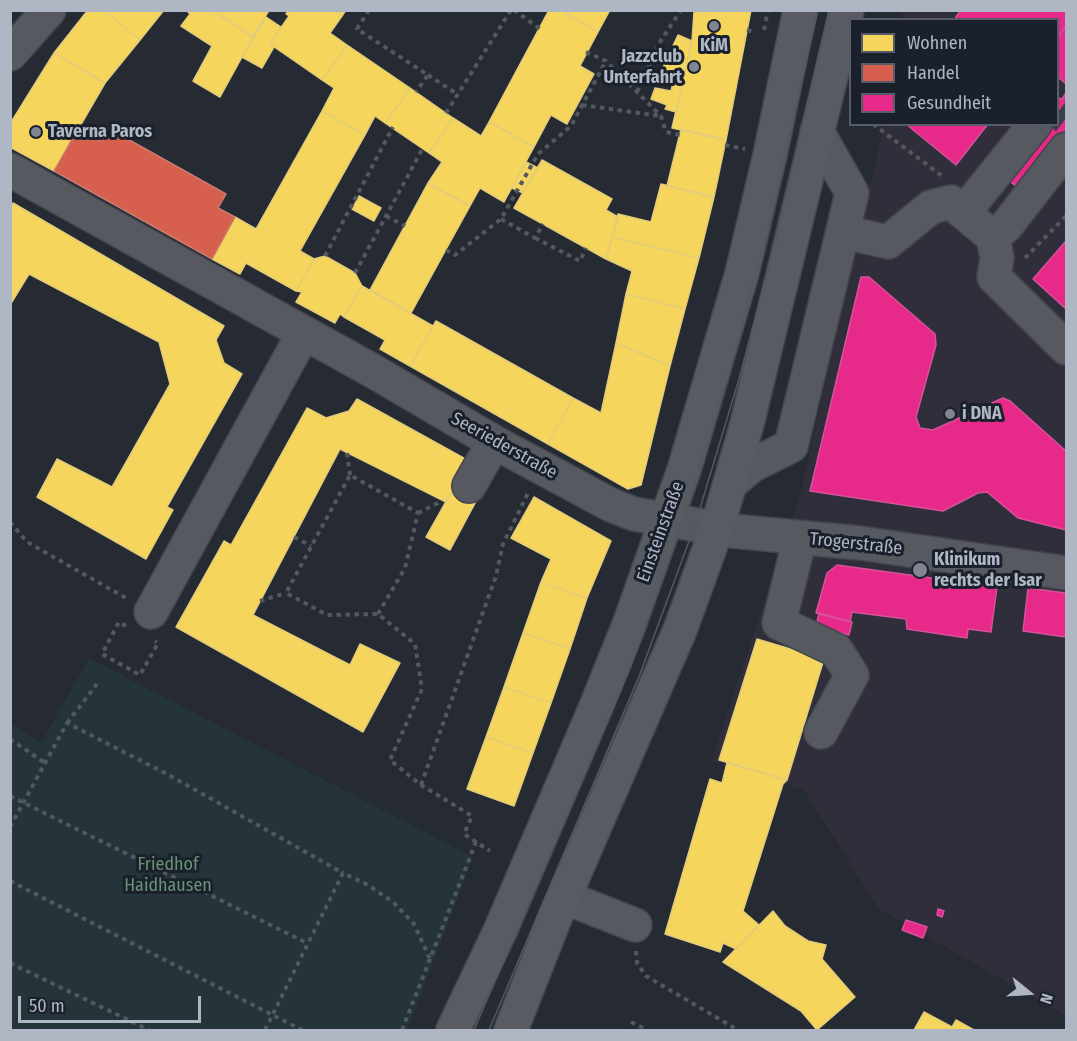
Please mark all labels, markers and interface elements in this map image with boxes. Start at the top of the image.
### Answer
legend [849,18,1059,126]
marker: KiM [707,19,721,33]
text: Wohnen [907,32,967,54]
place label: KiM [700,35,728,57]
place label: Jazzclub Unterfahrt [603,46,682,88]
marker: Jazzclub Unterfahrt [687,60,701,74]
text: Handel [907,62,960,84]
text: Gesundheit [907,92,991,114]
place label: Taverna Paros [48,121,152,143]
marker: Taverna Paros [29,125,43,139]
place label: i DNA [962,403,1002,425]
marker: i DNA [943,407,957,421]
street label: Seeriederstraße [447,408,561,484]
street label: Einsteinstraße [633,479,689,585]
street label: Trogerstraße [809,528,903,560]
place label: Klinikum rechts der Isar [934,549,1042,592]
marker: Klinikum rechts der Isar [911,561,929,579]
park label: Friedhof Haidhausen [124,854,212,896]
north arrow [999,963,1059,1023]
scale bar [21,984,204,1022]
text: N [1036,991,1057,1006]
text: 50 m [29,995,65,1017]

